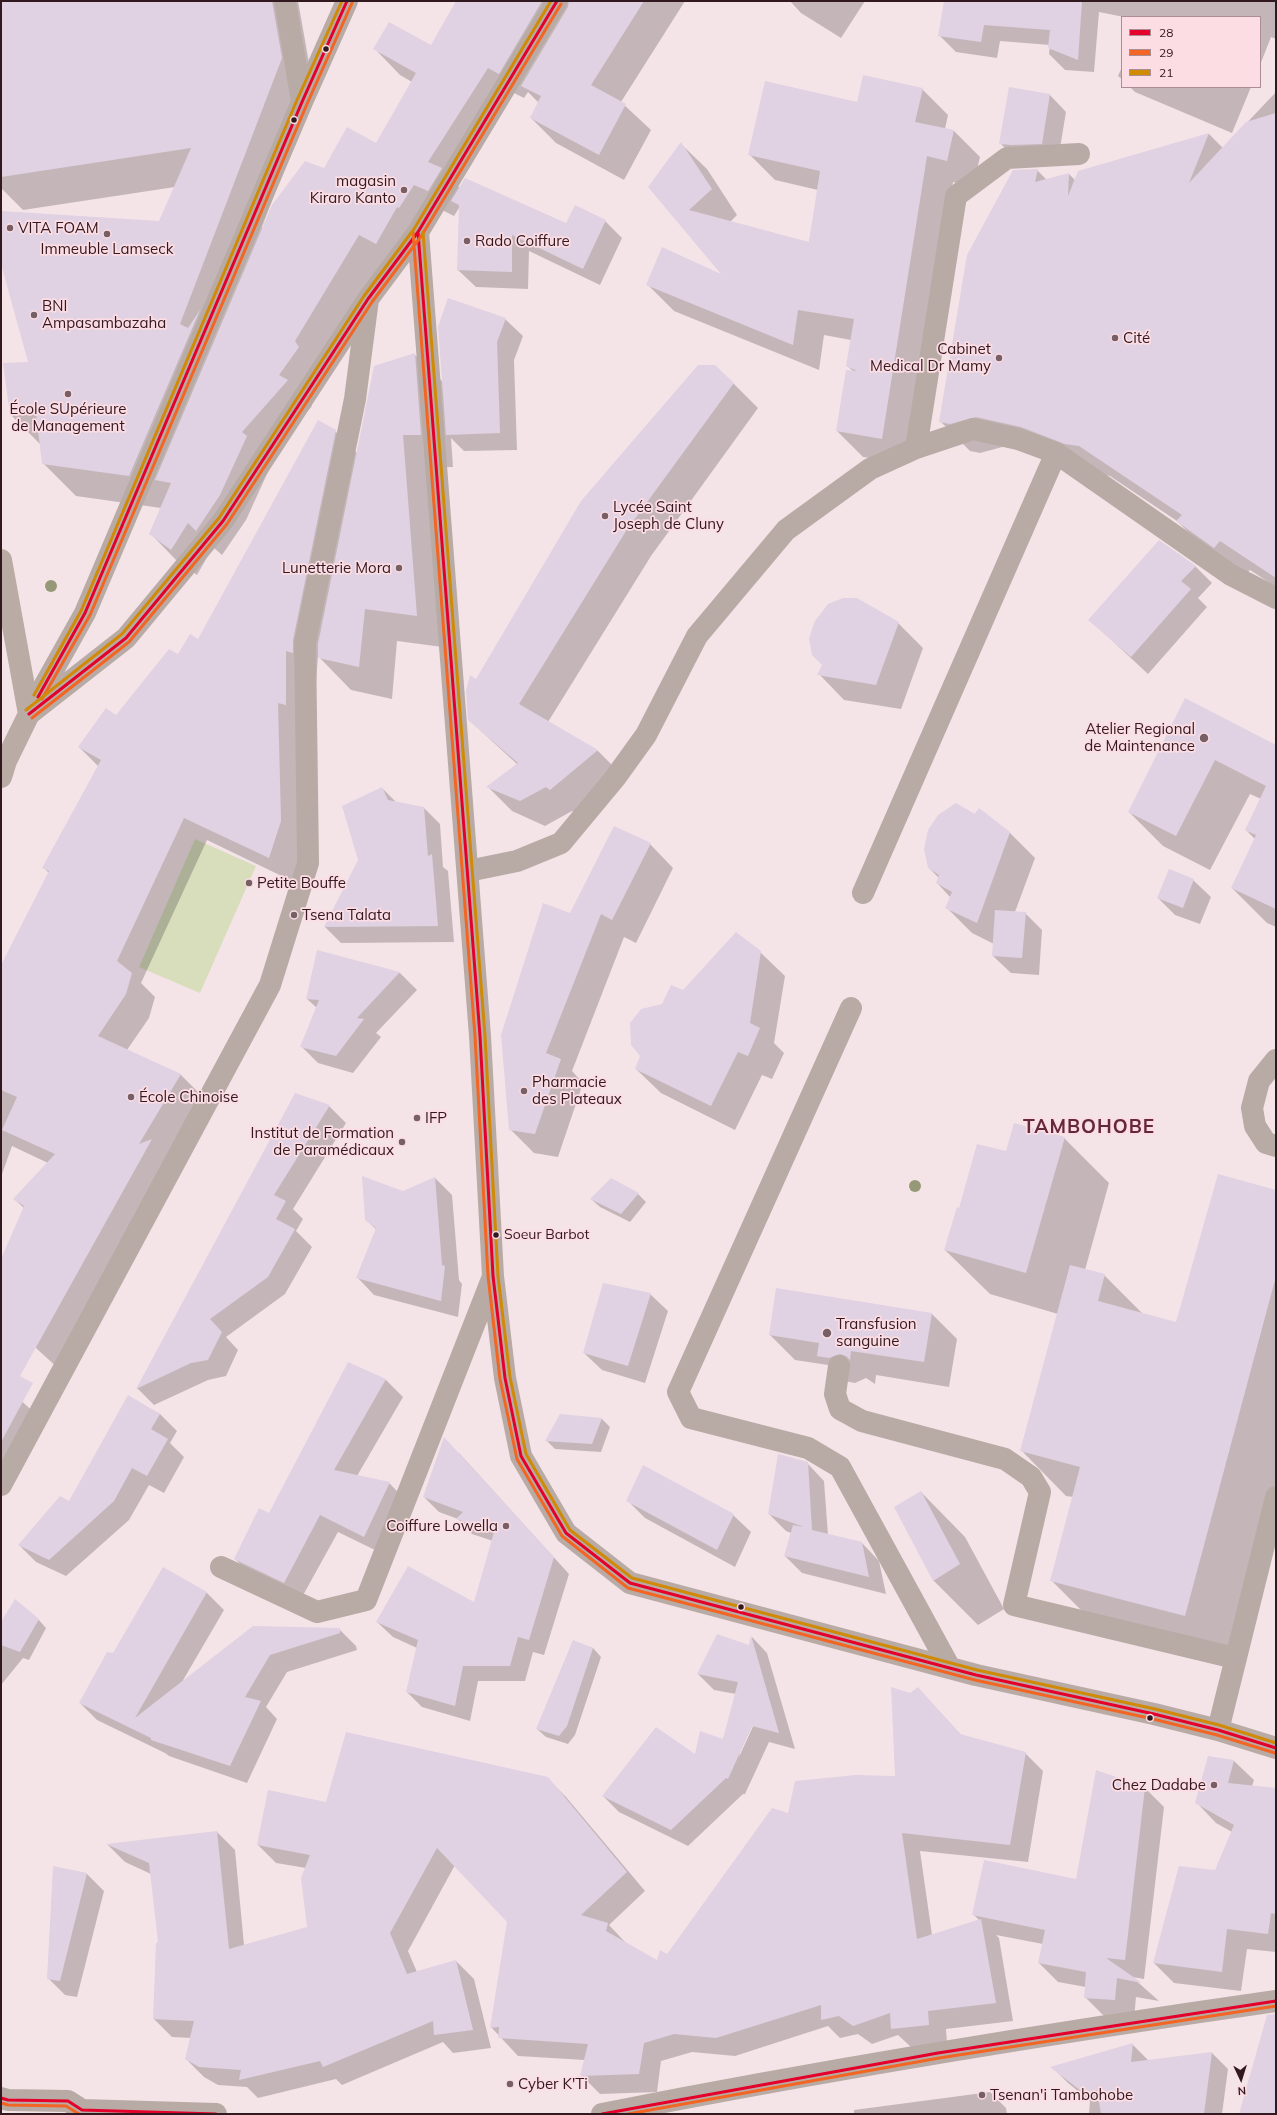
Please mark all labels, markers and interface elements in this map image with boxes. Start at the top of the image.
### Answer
legend [1121,16,1261,88]
text: 28 [1159,25,1173,40]
unlabelled marker [321,44,331,54]
text: 29 [1159,45,1173,60]
text: 21 [1159,65,1173,80]
unlabelled marker [289,115,299,125]
place label: magasin Kiraro Kanto [310,172,396,207]
marker: magasin Kiraro Kanto [399,185,409,195]
place label: VITA FOAM [18,219,99,237]
marker: VITA FOAM [5,223,15,233]
marker: Immeuble Lamseck [102,229,112,239]
place label: Rado Coiffure [475,232,570,250]
marker: Rado Coiffure [462,236,472,246]
place label: Immeuble Lamseck [41,240,173,258]
place label: BNI Ampasambazaha [42,297,166,332]
marker: BNI Ampasambazaha [29,310,39,320]
place label: Cité [1123,329,1150,347]
marker: Cité [1110,333,1120,343]
place label: Cabinet Medical Dr Mamy [870,340,991,375]
marker: Cabinet Medical Dr Mamy [994,353,1004,363]
marker: École SUpérieure de Management [63,389,73,399]
place label: École SUpérieure de Management [9,400,127,435]
place label: Lycée Saint Joseph de Cluny [613,498,724,533]
marker: Lycée Saint Joseph de Cluny [600,511,610,521]
place label: Lunetterie Mora [282,559,391,577]
marker: Lunetterie Mora [394,563,404,573]
place label: Atelier Regional de Maintenance [1084,720,1195,755]
marker: Atelier Regional de Maintenance [1198,732,1210,744]
place label: Petite Bouffe [257,874,346,892]
marker: Petite Bouffe [244,878,254,888]
place label: Tsena Talata [302,906,391,924]
marker: Tsena Talata [289,910,299,920]
place label: Pharmacie des Plateaux [532,1073,622,1108]
marker: Pharmacie des Plateaux [519,1086,529,1096]
place label: École Chinoise [139,1088,238,1106]
marker: École Chinoise [126,1092,136,1102]
place label: IFP [425,1109,447,1127]
marker: IFP [412,1113,422,1123]
district label: TAMBOHOBE [1023,1116,1155,1138]
place label: Institut de Formation de Paramédicaux [250,1124,394,1159]
marker: Institut de Formation de Paramédicaux [397,1137,407,1147]
place label: Soeur Barbot [504,1227,589,1243]
marker: Soeur Barbot [491,1230,501,1240]
place label: Transfusion sanguine [836,1315,917,1350]
marker: Transfusion sanguine [821,1327,833,1339]
place label: Coiffure Lowella [386,1517,498,1535]
marker: Coiffure Lowella [501,1521,511,1531]
unlabelled marker [736,1602,746,1612]
unlabelled marker [1145,1713,1155,1723]
place label: Chez Dadabe [1112,1776,1206,1794]
marker: Chez Dadabe [1209,1780,1219,1790]
north arrow [1221,2059,1261,2099]
place label: Cyber K'Ti [518,2075,588,2093]
marker: Cyber K'Ti [505,2079,515,2089]
text: N [1237,2084,1246,2098]
place label: Tsenan'i Tambohobe [990,2086,1133,2104]
marker: Tsenan'i Tambohobe [977,2090,987,2100]

